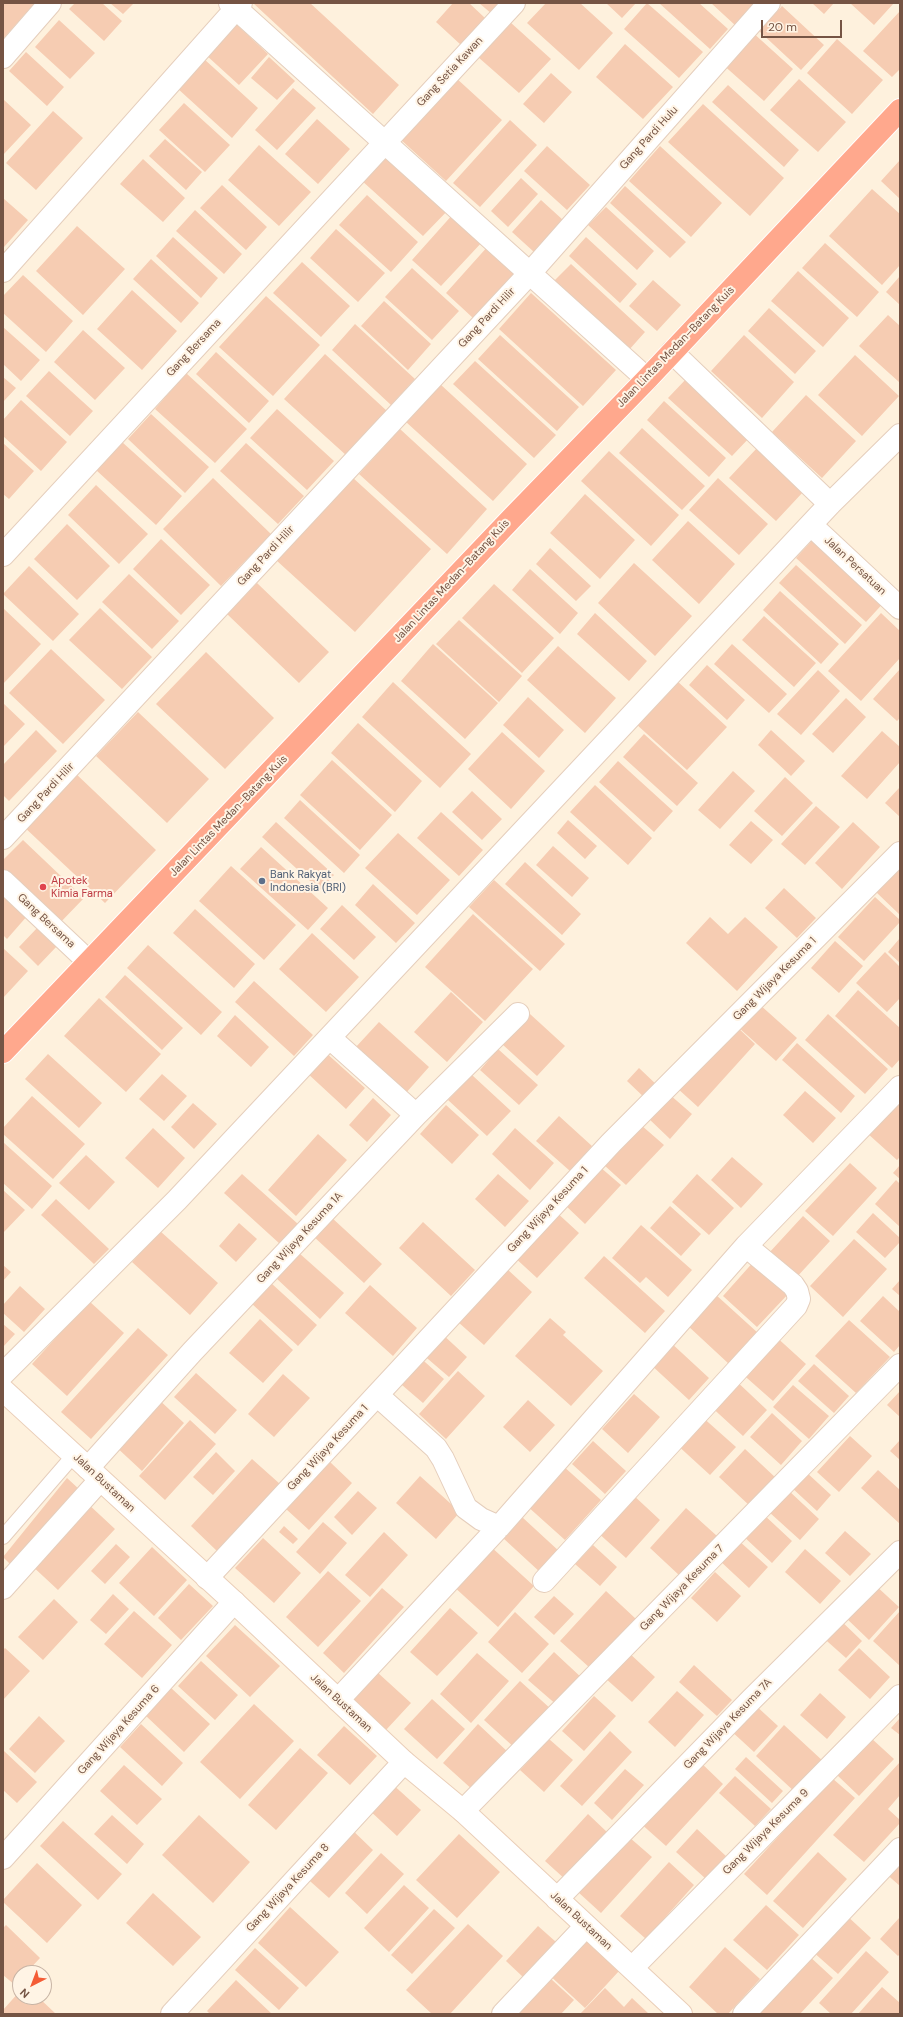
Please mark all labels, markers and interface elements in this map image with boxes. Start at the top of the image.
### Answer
scale bar [763,12,844,38]
text: 20 m [768,19,797,35]
street label: Gang Setia Kawan [414,34,486,110]
street label: Gang Pardi Hulu [617,104,681,172]
street label: Jalan Lintas Medan–Batang Kuis [614,284,738,410]
street label: Gang Pardi Hilir [456,285,518,351]
street label: Gang Bersama [164,316,224,380]
street label: Jalan Lintas Medan–Batang Kuis [391,517,513,645]
street label: Gang Pardi Hilir [235,523,297,589]
street label: Jalan Persatuan [821,534,889,598]
street label: Jalan Lintas Medan–Batang Kuis [167,753,291,879]
street label: Gang Pardi Hilir [15,760,77,826]
place label: Bank Rakyat Indonesia (BRI) [270,868,346,894]
place label: Apotek Kimia Farma [51,874,113,900]
marker: Bank Rakyat Indonesia (BRI) [257,876,267,886]
marker: Apotek Kimia Farma [38,882,48,892]
street label: Gang Bersama [14,891,78,951]
street label: Gang Wijaya Kesuma 1 [731,935,819,1023]
street label: Gang Wijaya Kesuma 1 [505,1164,591,1256]
street label: Gang Wijaya Kesuma 1A [254,1190,346,1286]
street label: Gang Wijaya Kesuma 1 [285,1402,371,1494]
street label: Jalan Bustaman [70,1451,138,1515]
street label: Gang Wijaya Kesuma 7 [637,1542,727,1634]
street label: Jalan Bustaman [307,1671,375,1735]
street label: Gang Wijaya Kesuma 7A [681,1676,775,1772]
street label: Gang Wijaya Kesuma 6 [75,1683,163,1777]
street label: Gang Wijaya Kesuma 9 [720,1786,812,1878]
street label: Gang Wijaya Kesuma 8 [244,1841,332,1935]
street label: Jalan Bustaman [547,1889,615,1953]
north arrow [12,1965,52,2005]
text: N [17,1985,32,2001]

